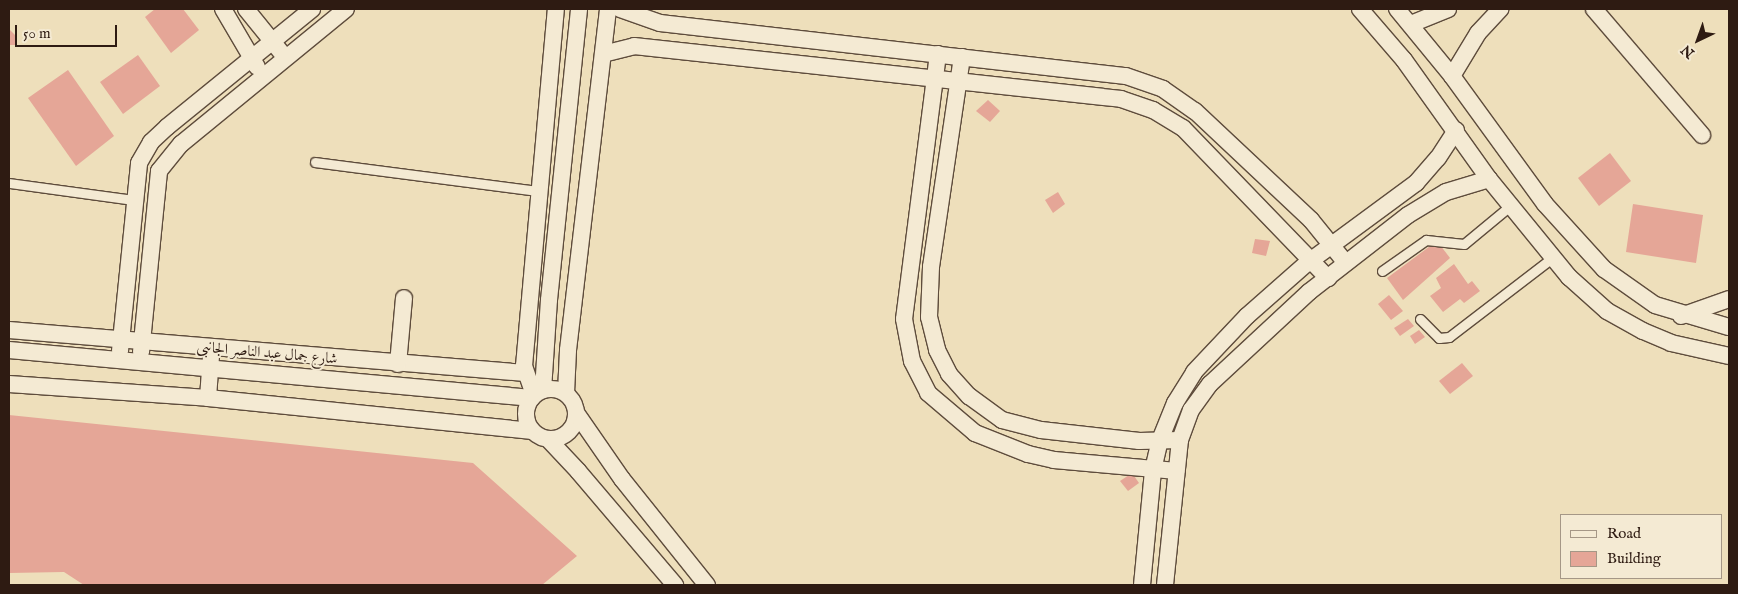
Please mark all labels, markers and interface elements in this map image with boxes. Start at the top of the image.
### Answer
scale bar [18,15,120,47]
north arrow [1673,15,1723,65]
text: 50 m [23,24,51,43]
text: N [1677,40,1698,62]
street label: شارع جمال عبد الناصر الجانبى [196,338,338,368]
legend [1560,514,1723,579]
text: Road [1607,524,1641,543]
text: Building [1607,549,1661,568]

